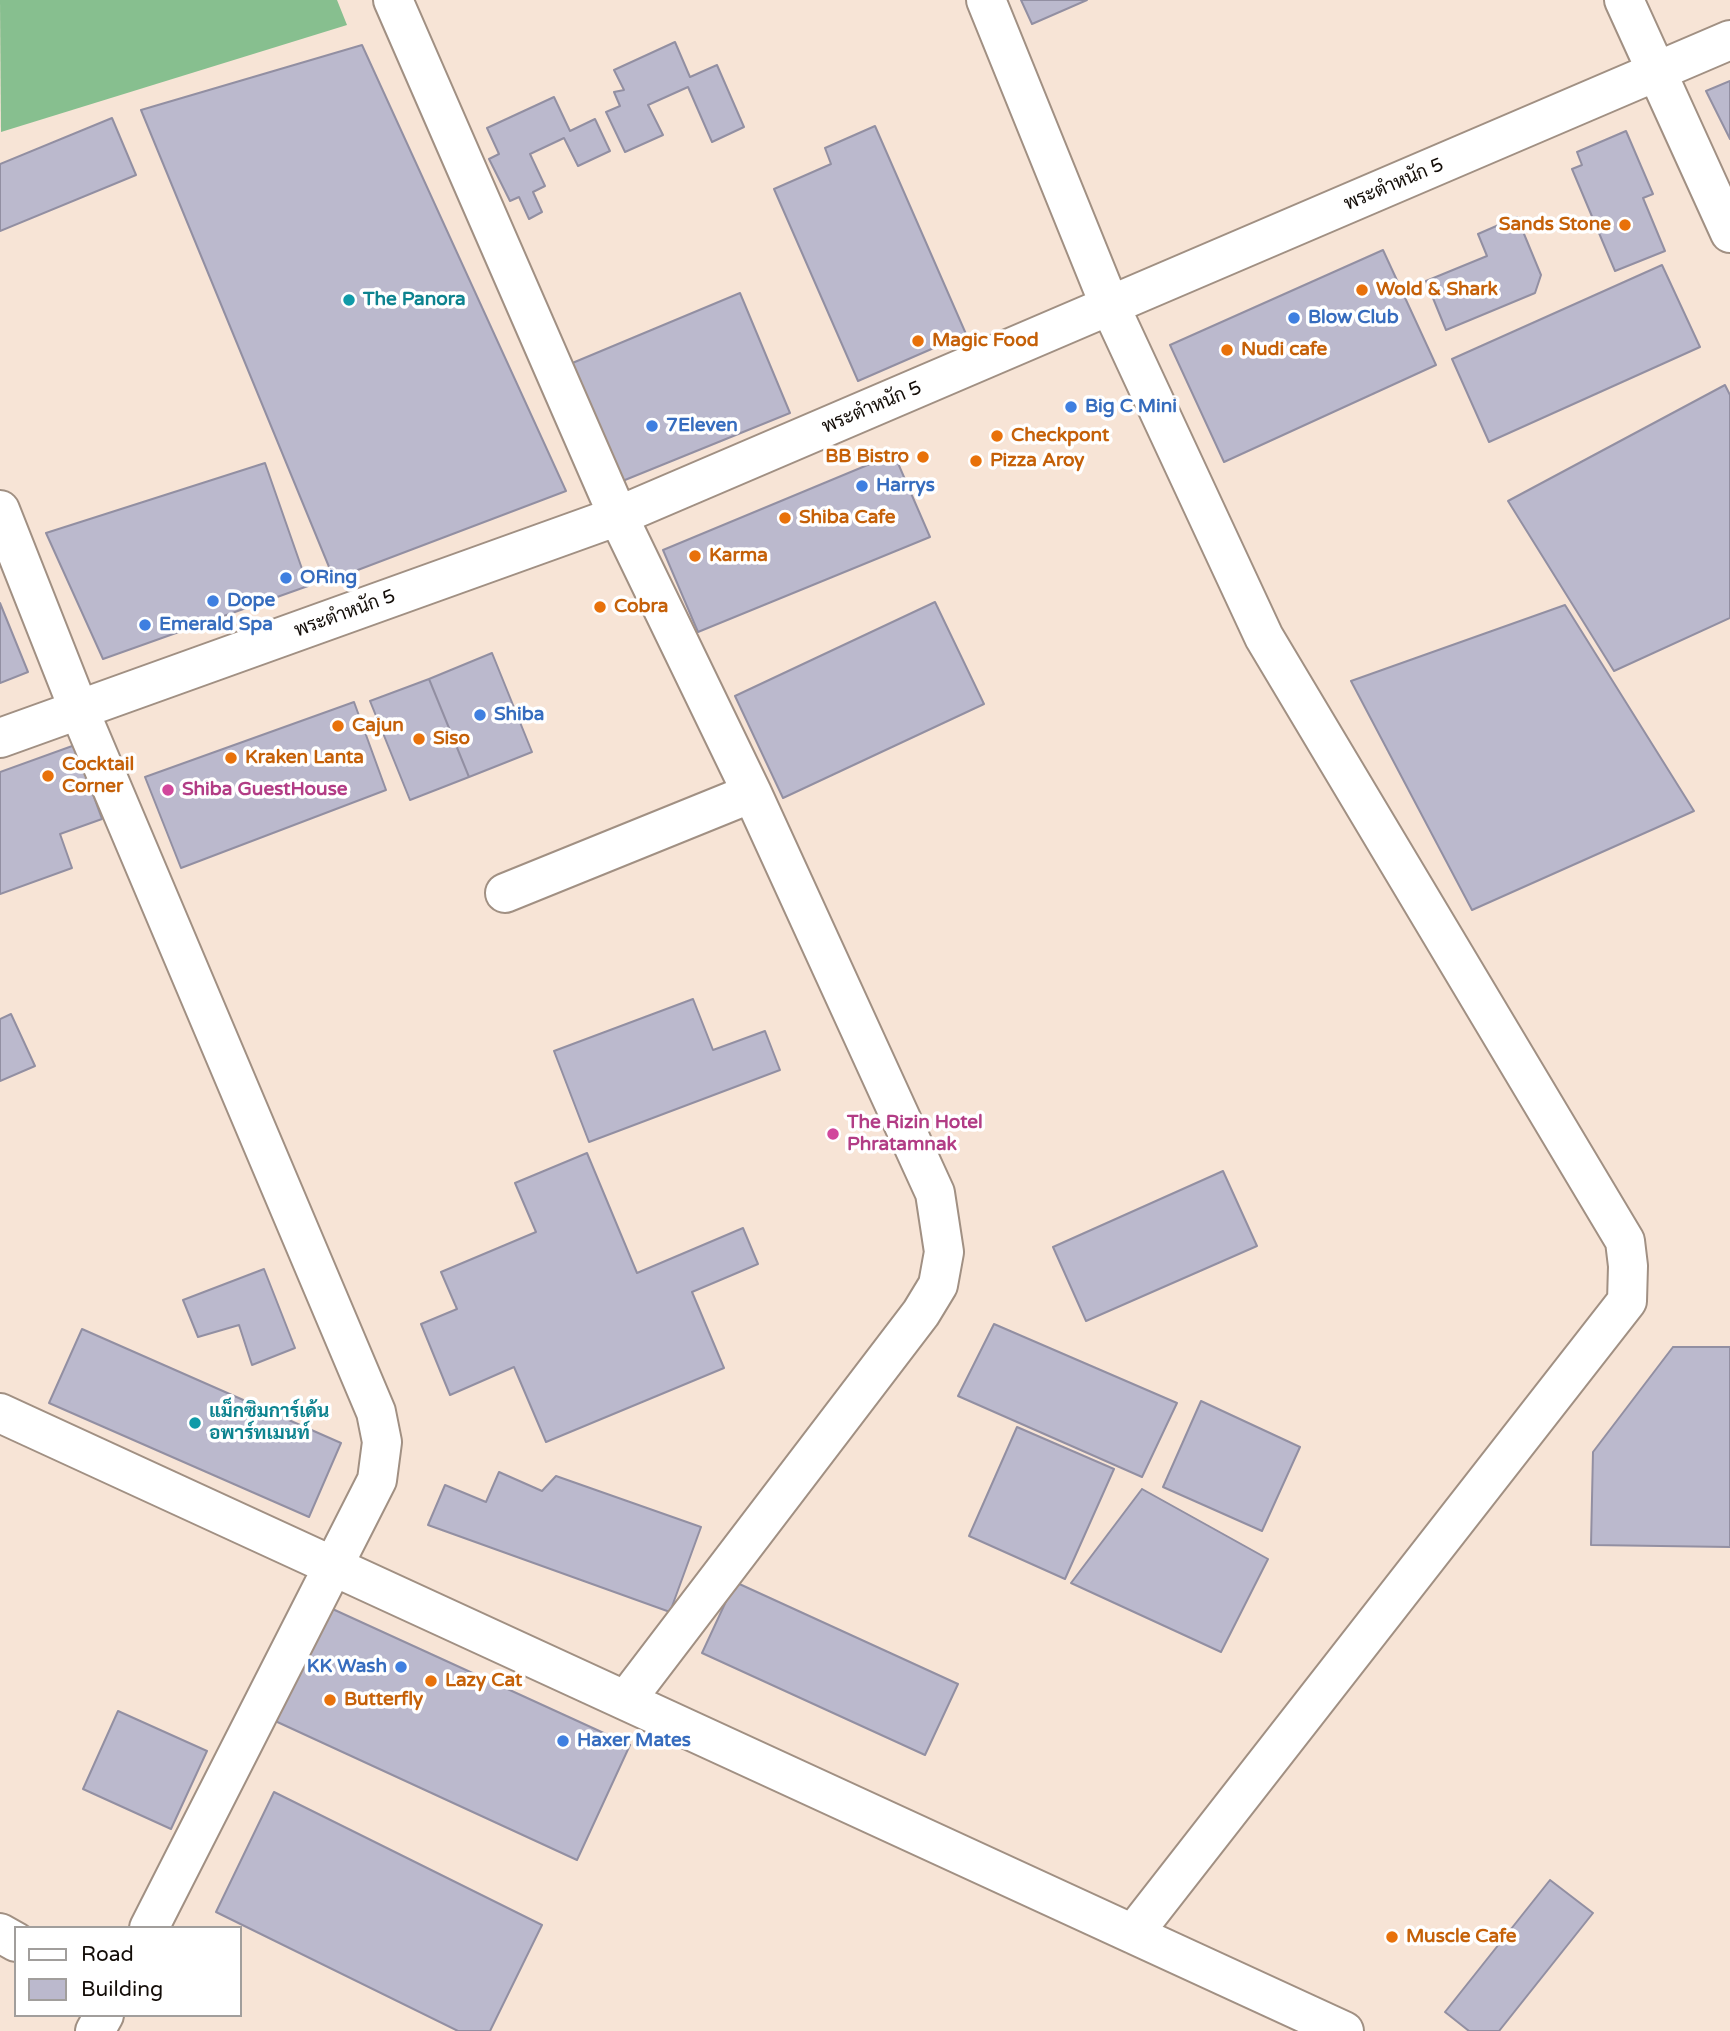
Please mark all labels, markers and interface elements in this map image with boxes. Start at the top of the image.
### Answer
street label: พระตำหนัก 5 [1341,154,1447,216]
place label: Sands Stone [1499,214,1611,236]
marker: Sands Stone [1617,217,1633,233]
place label: Wold & Shark [1376,279,1498,301]
marker: Wold & Shark [1354,282,1370,298]
place label: The Panora [363,289,466,311]
marker: The Panora [341,292,357,308]
place label: Blow Club [1308,307,1399,329]
marker: Blow Club [1286,310,1302,326]
place label: Magic Food [932,330,1039,352]
marker: Magic Food [910,333,926,349]
place label: Nudi cafe [1241,339,1327,361]
marker: Nudi cafe [1219,342,1235,358]
street label: พระตำหนัก 5 [819,377,925,439]
place label: Big C Mini [1085,396,1177,418]
marker: Big C Mini [1063,399,1079,415]
place label: 7Eleven [666,415,738,437]
marker: 7Eleven [644,418,660,434]
place label: Checkpont [1011,425,1109,447]
marker: Checkpont [989,428,1005,444]
place label: BB Bistro [825,446,909,468]
marker: BB Bistro [915,449,931,465]
place label: Pizza Aroy [990,450,1085,472]
marker: Pizza Aroy [968,453,984,469]
place label: Harrys [876,475,935,497]
marker: Harrys [854,478,870,494]
place label: Shiba Cafe [799,507,896,529]
marker: Shiba Cafe [777,510,793,526]
place label: Karma [709,545,768,567]
marker: Karma [687,548,703,564]
place label: ORing [300,567,357,589]
marker: ORing [278,570,294,586]
street label: พระตำหนัก 5 [291,585,399,643]
place label: Dope [227,590,275,612]
marker: Dope [205,593,221,609]
place label: Cobra [614,596,668,618]
marker: Cobra [592,599,608,615]
place label: Emerald Spa [159,614,273,636]
marker: Emerald Spa [137,617,153,633]
place label: Shiba [494,704,545,726]
marker: Shiba [472,707,488,723]
place label: Cajun [352,715,404,737]
marker: Cajun [330,718,346,734]
place label: Siso [433,728,470,750]
marker: Siso [411,731,427,747]
place label: Kraken Lanta [245,747,364,769]
marker: Kraken Lanta [223,750,239,766]
place label: Cocktail Corner [62,754,134,798]
marker: Cocktail Corner [40,768,56,784]
place label: Shiba GuestHouse [182,779,348,801]
marker: Shiba GuestHouse [160,782,176,798]
place label: The Rizin Hotel Phratamnak [847,1112,983,1156]
marker: The Rizin Hotel Phratamnak [825,1126,841,1142]
place label: แม็กซิมการ์เด้น อพาร์ทเมนท์ [209,1401,329,1445]
marker: แม็กซิมการ์เด้น อพาร์ทเมนท์ [187,1415,203,1431]
place label: KK Wash [307,1656,387,1678]
marker: KK Wash [393,1659,409,1675]
place label: Lazy Cat [445,1670,522,1692]
marker: Lazy Cat [423,1673,439,1689]
place label: Butterfly [344,1689,423,1711]
marker: Butterfly [322,1692,338,1708]
place label: Haxer Mates [577,1730,691,1752]
marker: Haxer Mates [555,1733,571,1749]
legend [14,1926,242,2017]
place label: Muscle Cafe [1406,1926,1516,1948]
marker: Muscle Cafe [1384,1929,1400,1945]
text: Road [81,1942,134,1967]
text: Building [81,1977,163,2002]

